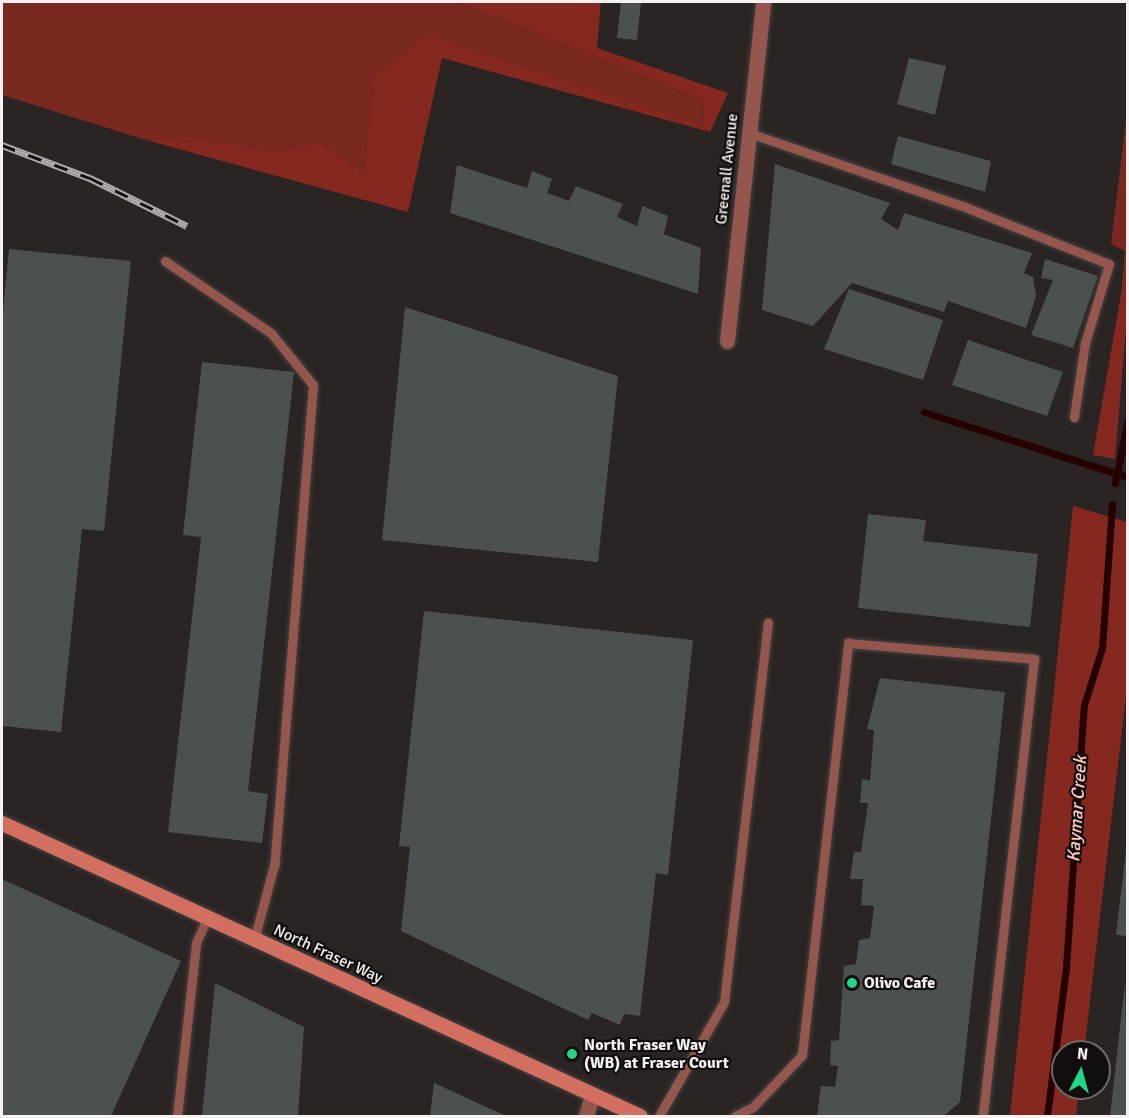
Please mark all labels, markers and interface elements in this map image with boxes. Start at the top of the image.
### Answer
street label: Greenall Avenue [712,113,742,225]
water label: Kaymar Creek [1063,755,1091,863]
street label: North Fraser Way [271,920,385,988]
place label: Olivo Cafe [864,973,935,993]
marker: Olivo Cafe [845,976,859,990]
place label: North Fraser Way (WB) at Fraser Court [584,1035,729,1073]
north arrow [1051,1040,1111,1100]
text: N [1076,1044,1089,1065]
marker: North Fraser Way (WB) at Fraser Court [565,1047,579,1061]

